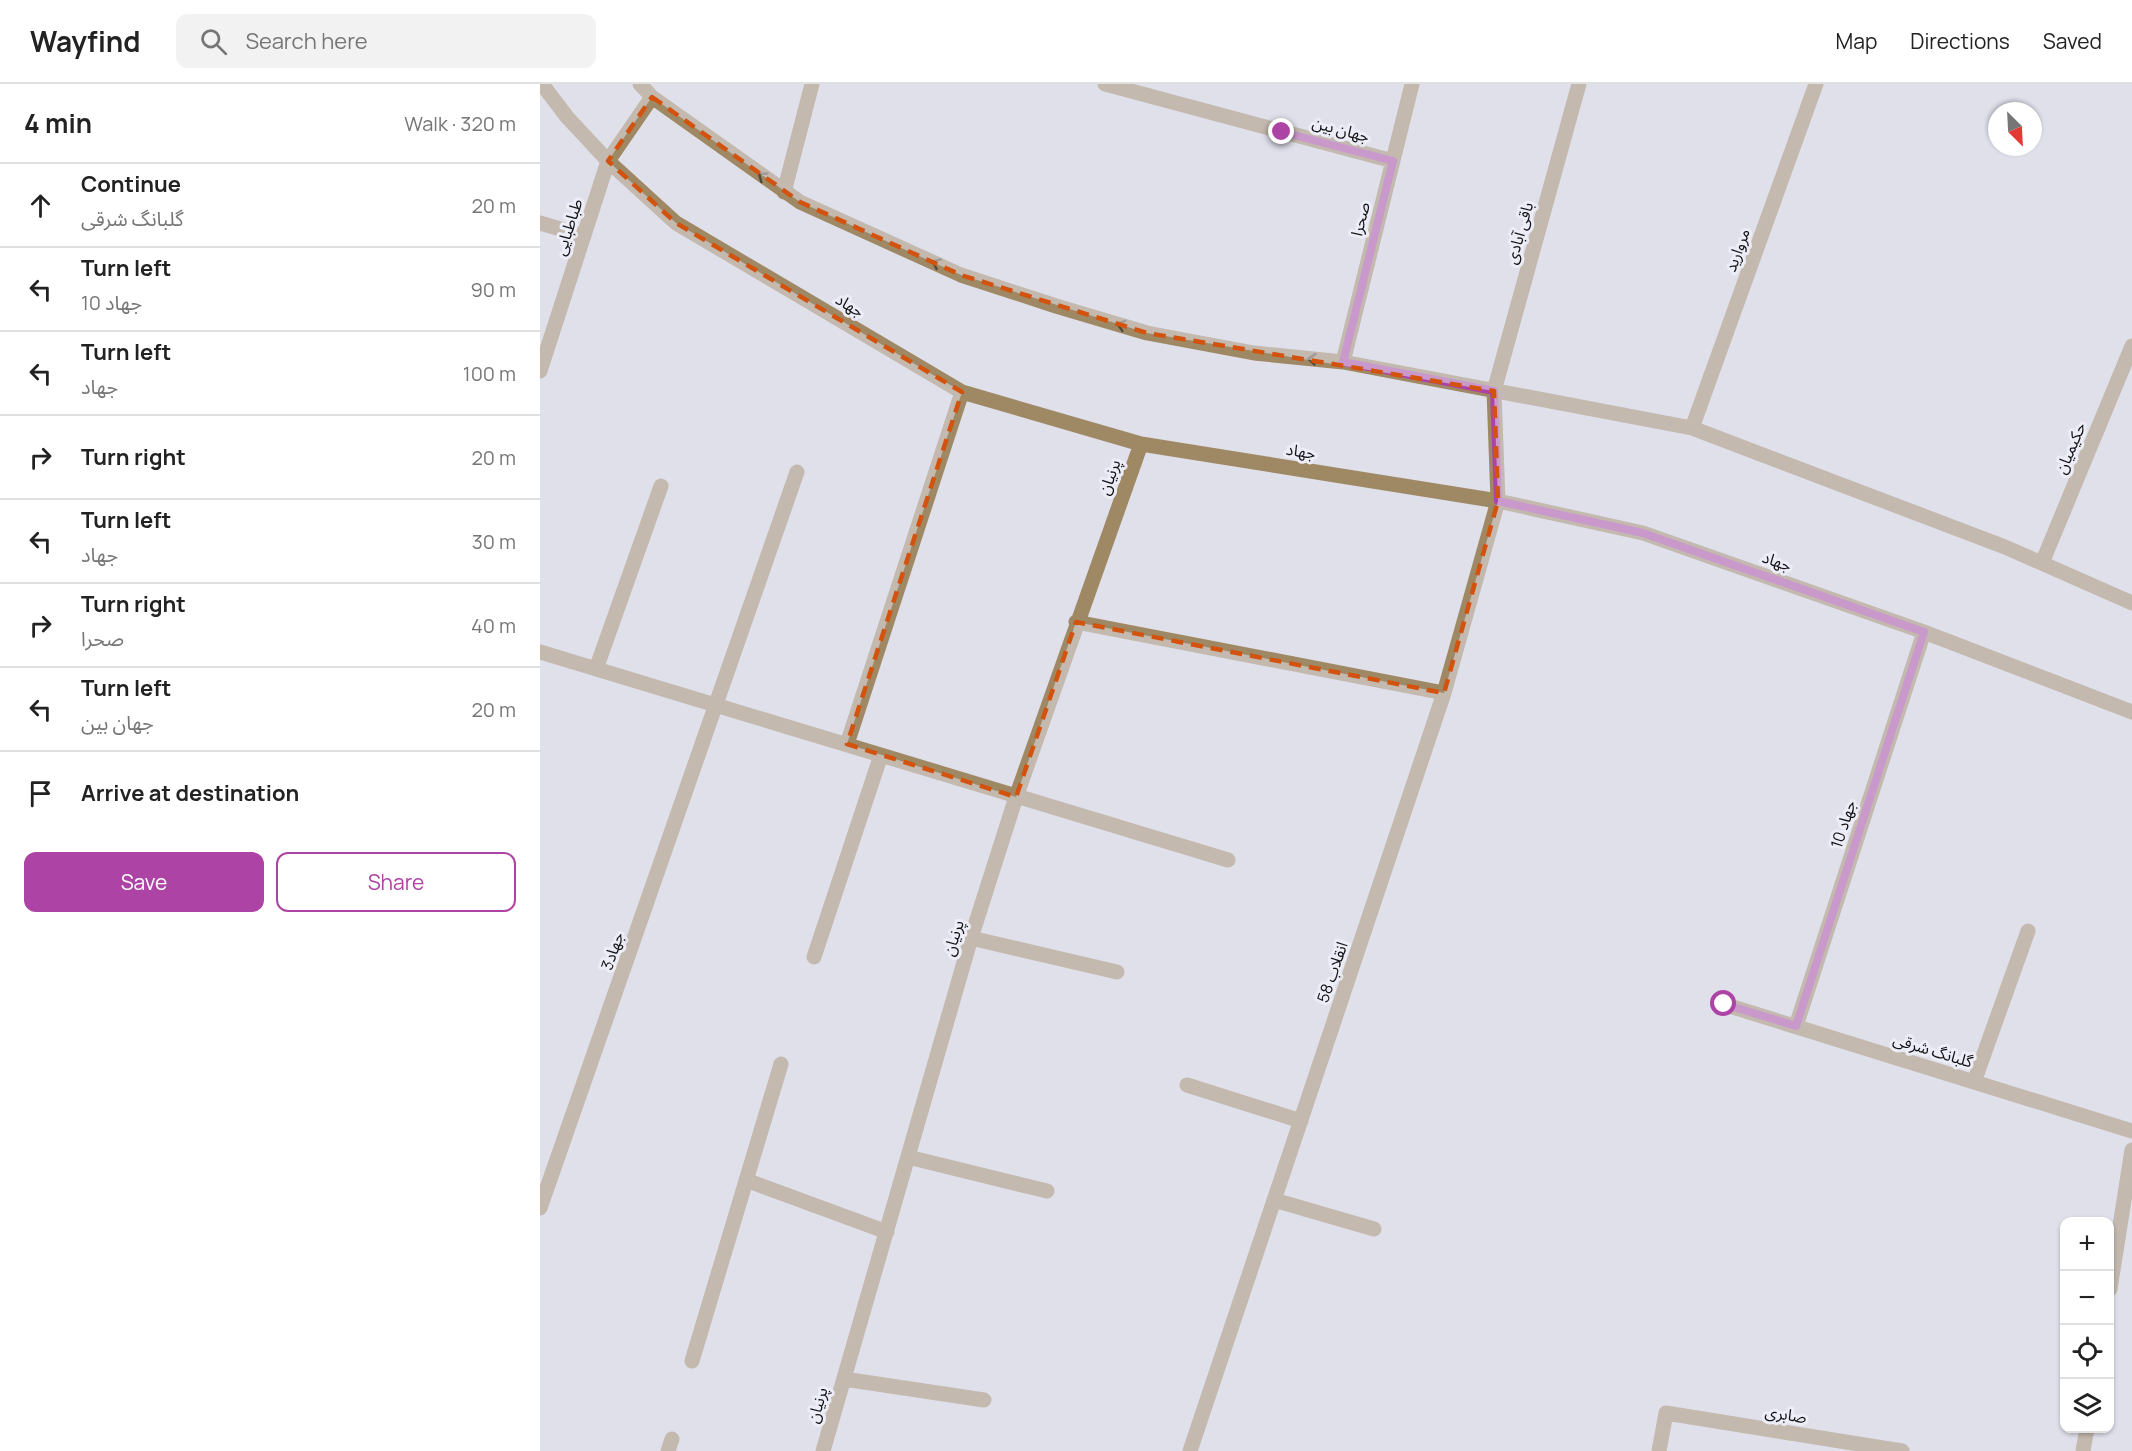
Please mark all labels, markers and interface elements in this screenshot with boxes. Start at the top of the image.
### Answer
search box [176,14,596,68]
text: Wayfind [30,22,140,60]
icon: search [197,25,230,58]
text: Search here [245,26,368,56]
text: Map [1836,27,1877,55]
text: Directions [1910,27,2010,55]
text: Saved [2043,27,2102,55]
north arrow [1988,102,2042,156]
text: 4 min [24,105,92,141]
text: Walk · 320 m [404,110,516,137]
street label: جهان بین [1310,111,1372,147]
route end [1268,118,1294,144]
text: Continue [81,169,181,199]
one-way arrow [758,172,769,183]
icon: ahead [24,189,57,222]
text: 20 m [471,192,516,219]
street label: طباطبایی [548,196,588,258]
street label: باقی آبادی [1500,199,1538,267]
street label: صحرا [1345,200,1375,238]
text: گلبانگ شرقی [81,205,183,232]
street label: مروارید [1719,225,1755,275]
text: Turn left [81,253,171,283]
one-way arrow [931,258,942,270]
icon: left [24,273,57,306]
text: 90 m [470,276,516,303]
street label: جهاد [832,288,868,322]
text: جهاد 10 [81,289,142,316]
one-way arrow [1116,320,1127,332]
text: Turn left [81,337,171,367]
one-way arrow [1308,353,1317,366]
icon: left [24,357,57,390]
text: 100 m [463,360,516,387]
text: جهاد [81,373,118,400]
street label: حکیمیان [2049,419,2091,477]
street label: جهاد [1285,438,1317,464]
icon: right [24,441,57,474]
text: Turn right [81,442,186,472]
text: 20 m [471,444,516,471]
street label: پرنیان [1092,456,1126,498]
text: Turn left [81,505,171,535]
icon: left [24,525,57,558]
text: 30 m [472,528,516,555]
text: جهاد [81,541,118,568]
street label: جهاد [1759,546,1795,576]
text: Turn right [81,589,186,619]
icon: right [24,609,57,642]
text: 40 m [471,612,516,639]
text: صحرا [81,625,124,652]
text: Turn left [81,673,171,703]
icon: left [24,693,57,726]
text: 20 m [471,696,516,723]
text: جهان بین [81,709,154,736]
icon: arrive [24,777,57,810]
text: Arrive at destination [81,778,299,808]
street label: جهاد 10 [1825,797,1861,851]
button: Save [24,852,264,912]
button: Share [276,852,516,912]
street label: پرنیان [937,917,969,959]
street label: جهاد3 [595,929,629,973]
street label: انقلاب 58 [1311,939,1353,1005]
route start [1710,990,1736,1016]
street label: گلبانگ شرقی [1891,1027,1976,1073]
map controls [2060,1217,2114,1433]
button: + [2060,1217,2114,1271]
button: − [2060,1271,2114,1325]
button: locate [2060,1325,2114,1379]
button: layers [2060,1379,2114,1433]
street label: پرنیان [801,1384,833,1426]
street label: صابری [1764,1400,1808,1428]

